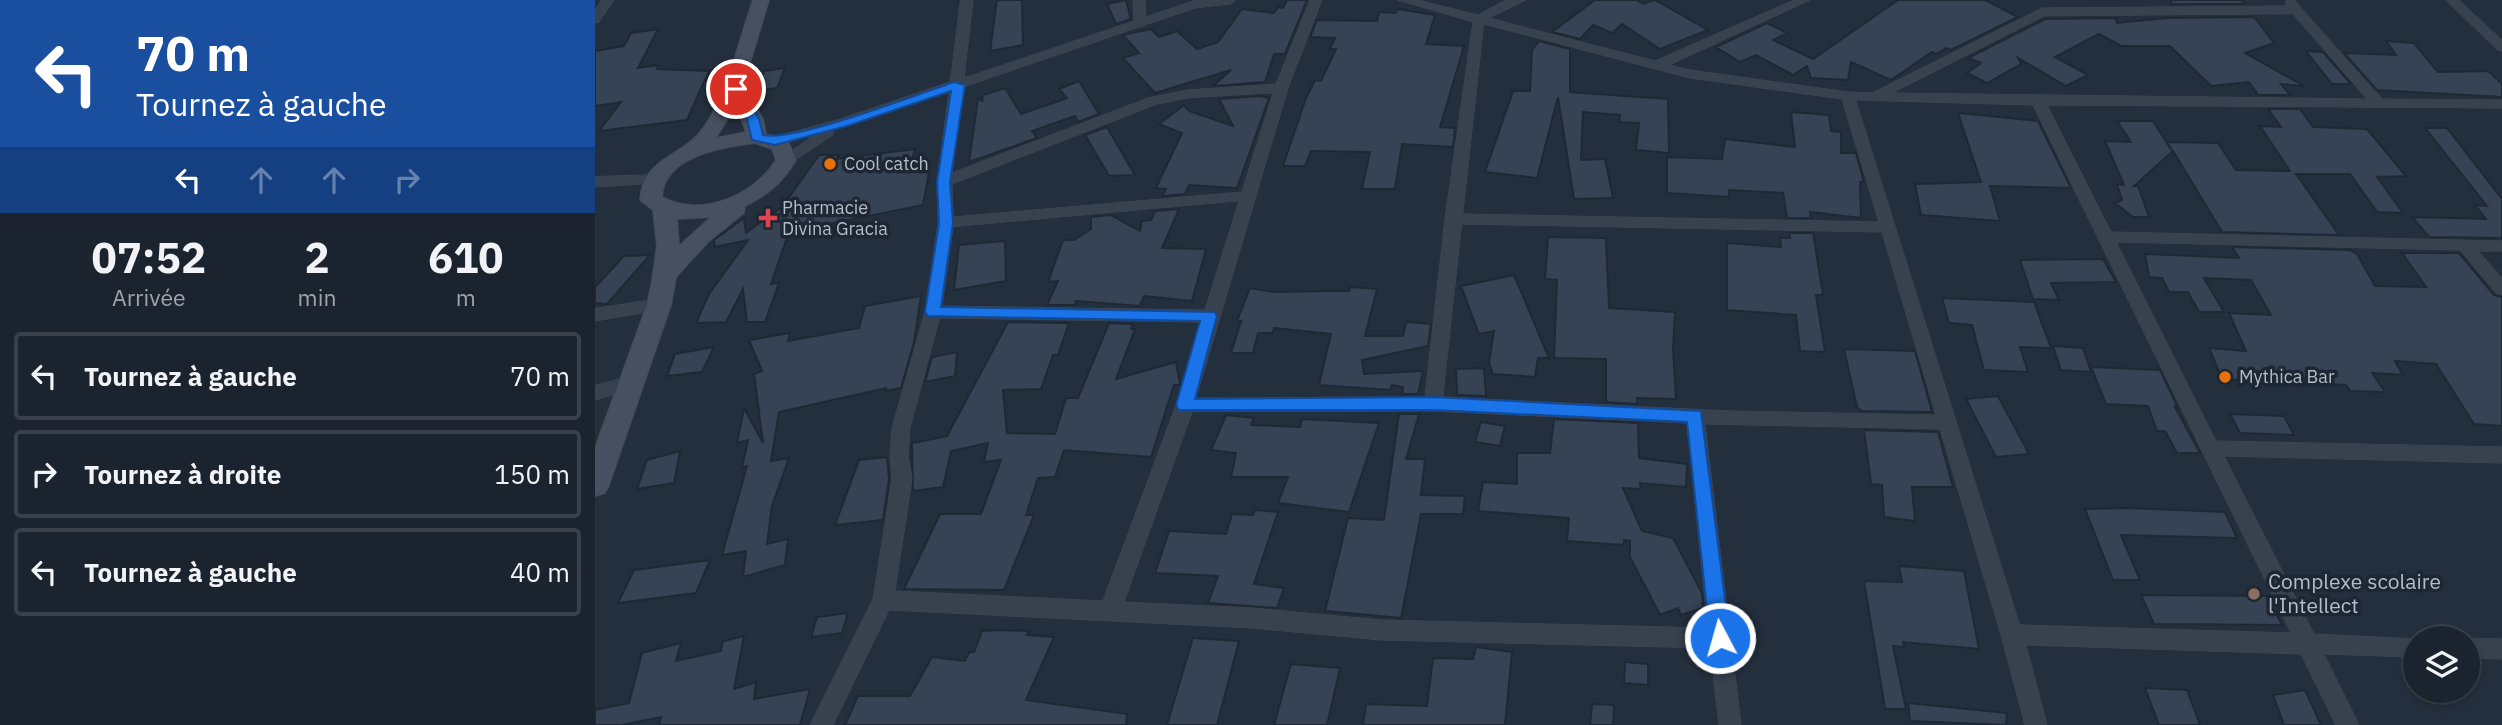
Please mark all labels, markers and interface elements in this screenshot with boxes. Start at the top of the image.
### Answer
text: 70 m [136,21,250,84]
icon: left [21,28,112,119]
pin [706,59,766,119]
icon: arrive [717,70,755,108]
text: Tournez à gauche [136,83,387,125]
place label: Cool catch [844,152,929,175]
marker: Cool catch [822,156,838,172]
icon: left [169,161,207,199]
icon: ahead [242,161,280,199]
icon: ahead [315,161,353,199]
icon: right [388,161,426,199]
place label: Pharmacie Divina Gracia [782,196,888,240]
marker: Pharmacie Divina Gracia [760,210,776,226]
text: 07:52 [91,230,206,285]
text: 2 [304,230,330,285]
text: 610 [428,230,504,285]
text: Arrivée [112,282,186,312]
text: min [298,282,336,312]
text: m [456,282,476,312]
icon: left [25,357,63,395]
text: Tournez à gauche [84,359,297,393]
text: 70 m [510,359,570,393]
place label: Mythica Bar [2239,365,2335,388]
marker: Mythica Bar [2217,369,2233,385]
icon: right [25,455,63,493]
text: Tournez à droite [84,457,281,491]
text: 150 m [494,457,570,491]
icon: left [25,553,63,591]
text: Tournez à gauche [84,555,297,589]
text: 40 m [510,555,570,589]
place label: Complexe scolaire l'Intellect [2268,567,2441,619]
marker: Complexe scolaire l'Intellect [2246,586,2262,602]
position arrow [1683,601,1757,675]
map controls [2403,626,2480,703]
button: layers [2403,626,2480,703]

